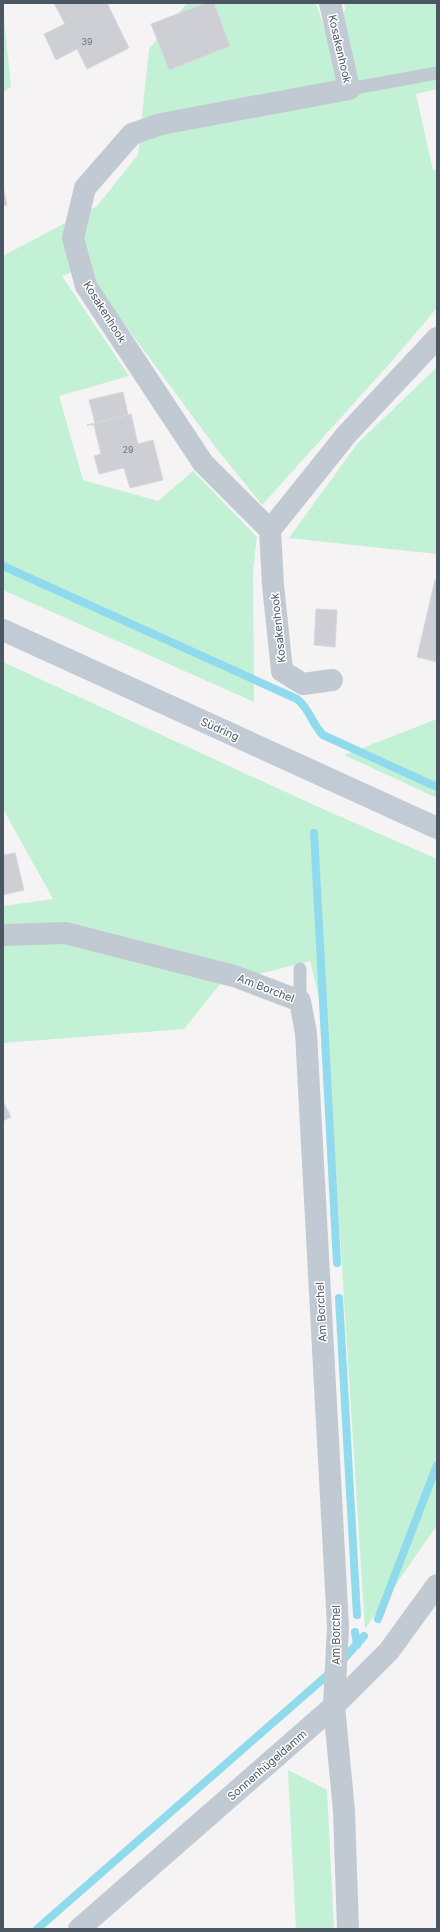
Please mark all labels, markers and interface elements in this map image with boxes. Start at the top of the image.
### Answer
street label: Kosakenhook [325,13,355,85]
house number: 39 [81,36,93,47]
street label: Kosakenhook [81,279,129,345]
house number: 29 [122,444,134,455]
street label: Kosakenhook [267,592,289,664]
street label: Südring [199,714,241,744]
street label: Am Borchel [236,971,296,1005]
street label: Am Borchel [312,1282,330,1342]
street label: Am Borchel [329,1605,343,1665]
street label: Sonnenhügeldamm [224,1727,310,1803]

